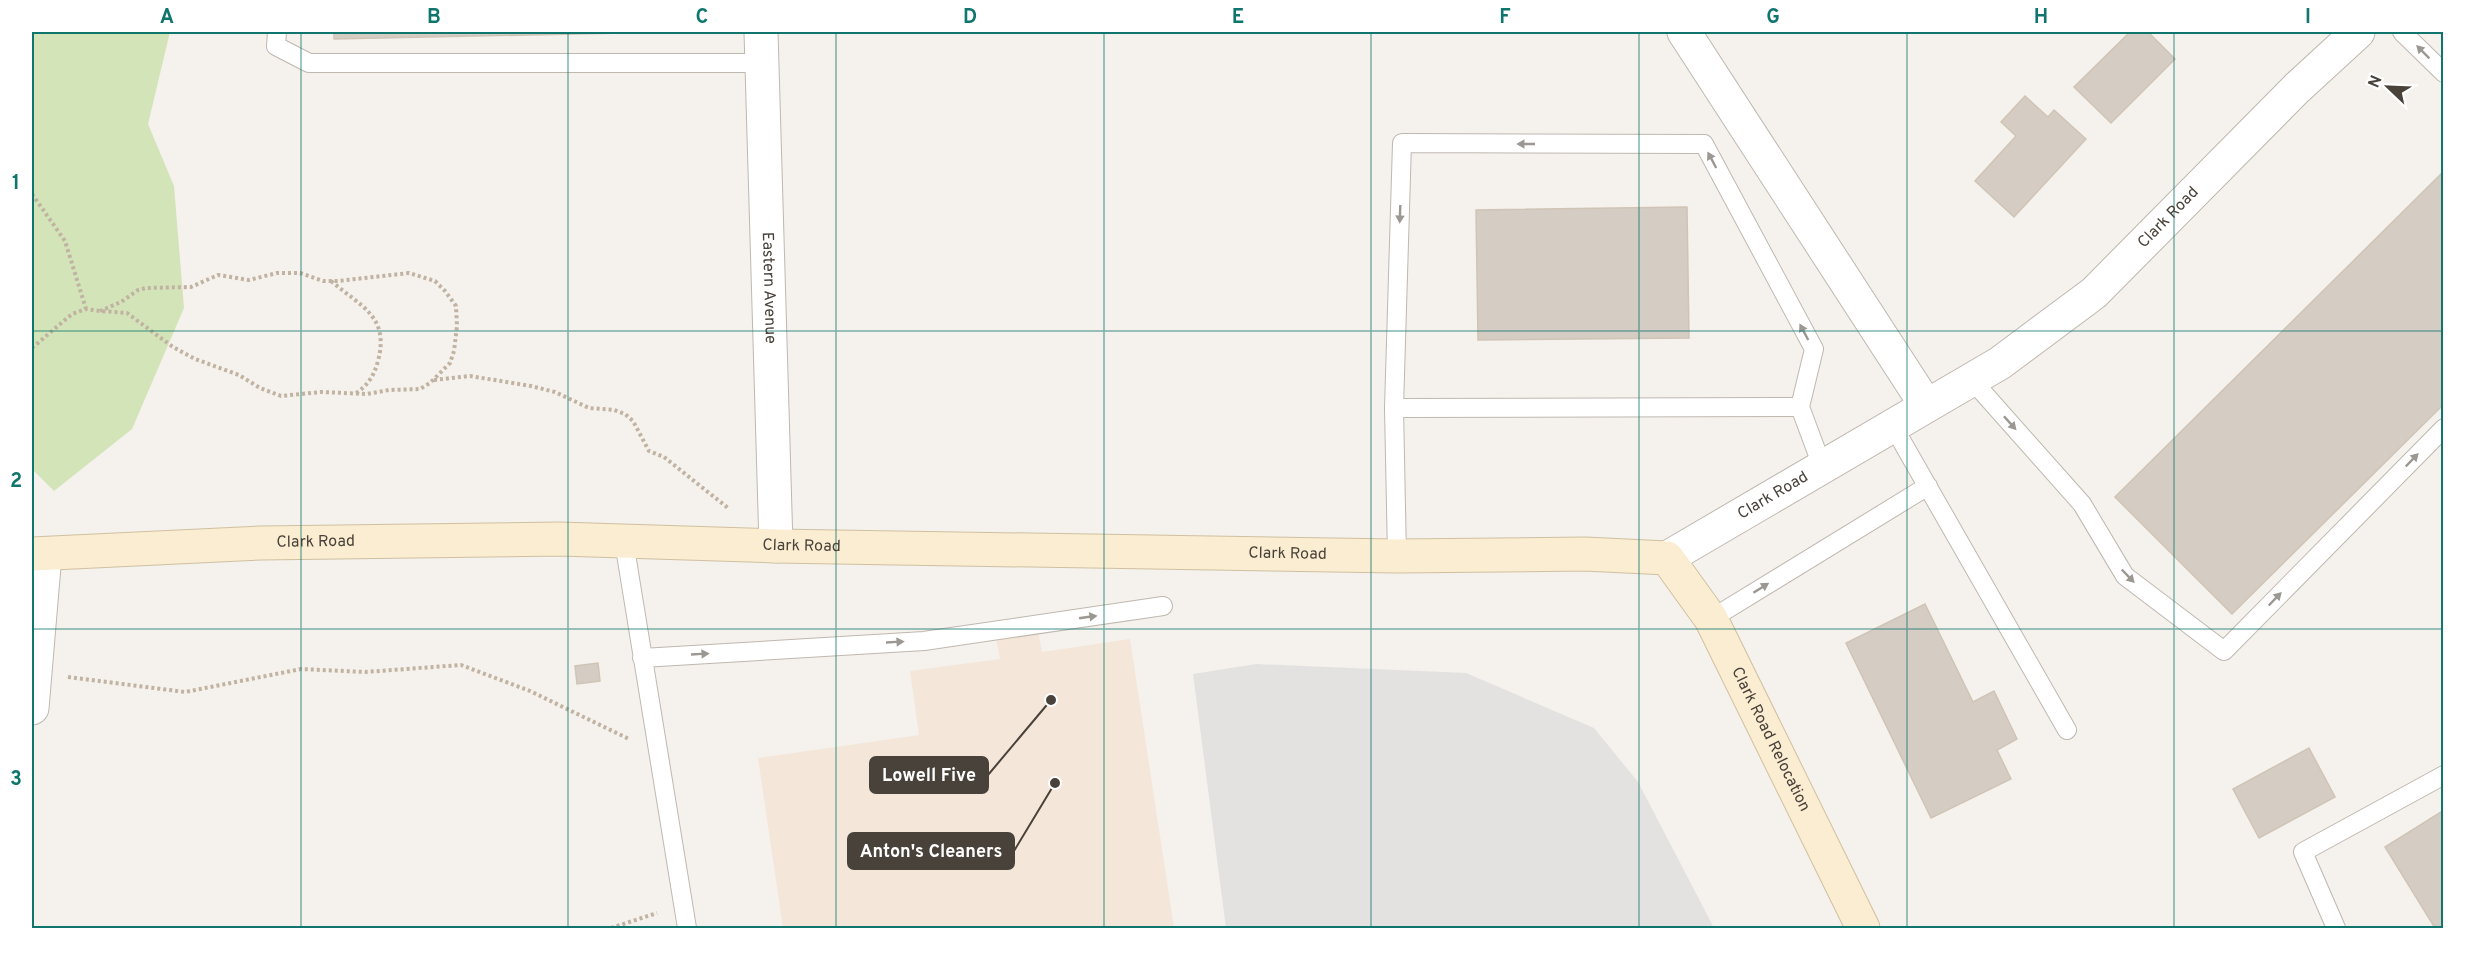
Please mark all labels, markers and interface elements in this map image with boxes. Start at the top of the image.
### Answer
text: A [160,5,174,31]
text: B [427,5,441,31]
text: C [696,5,708,31]
text: D [963,5,977,31]
text: E [1232,5,1244,31]
text: F [1499,5,1511,31]
text: G [1766,5,1780,31]
text: H [2034,5,2048,31]
text: I [2305,5,2311,31]
one-way arrow [2416,45,2430,60]
north arrow [2358,57,2418,117]
text: N [2365,73,2387,91]
one-way arrow [1517,139,1536,149]
one-way arrow [1707,151,1717,168]
text: 1 [12,171,20,197]
street label: Clark Road [2134,183,2203,253]
one-way arrow [1395,204,1404,223]
street label: Eastern Avenue [757,232,780,344]
one-way arrow [1799,323,1809,340]
one-way arrow [2003,415,2016,430]
one-way arrow [2404,453,2418,467]
street label: Clark Road [1734,467,1812,524]
text: 2 [10,469,22,495]
street label: Clark Road [276,532,355,553]
street label: Clark Road [762,536,841,557]
street label: Clark Road [1248,544,1327,565]
one-way arrow [2121,569,2135,583]
one-way arrow [1753,582,1769,593]
one-way arrow [2268,593,2282,607]
one-way arrow [1079,612,1098,621]
one-way arrow [886,638,905,647]
one-way arrow [691,649,710,659]
street label: Clark Road Relocation [1726,664,1814,815]
callout: Lowell Five [870,757,988,793]
text: Lowell Five [882,765,976,788]
text: 3 [10,767,22,793]
callout: Anton's Cleaners [848,833,1014,869]
text: Anton's Cleaners [860,841,1002,864]

